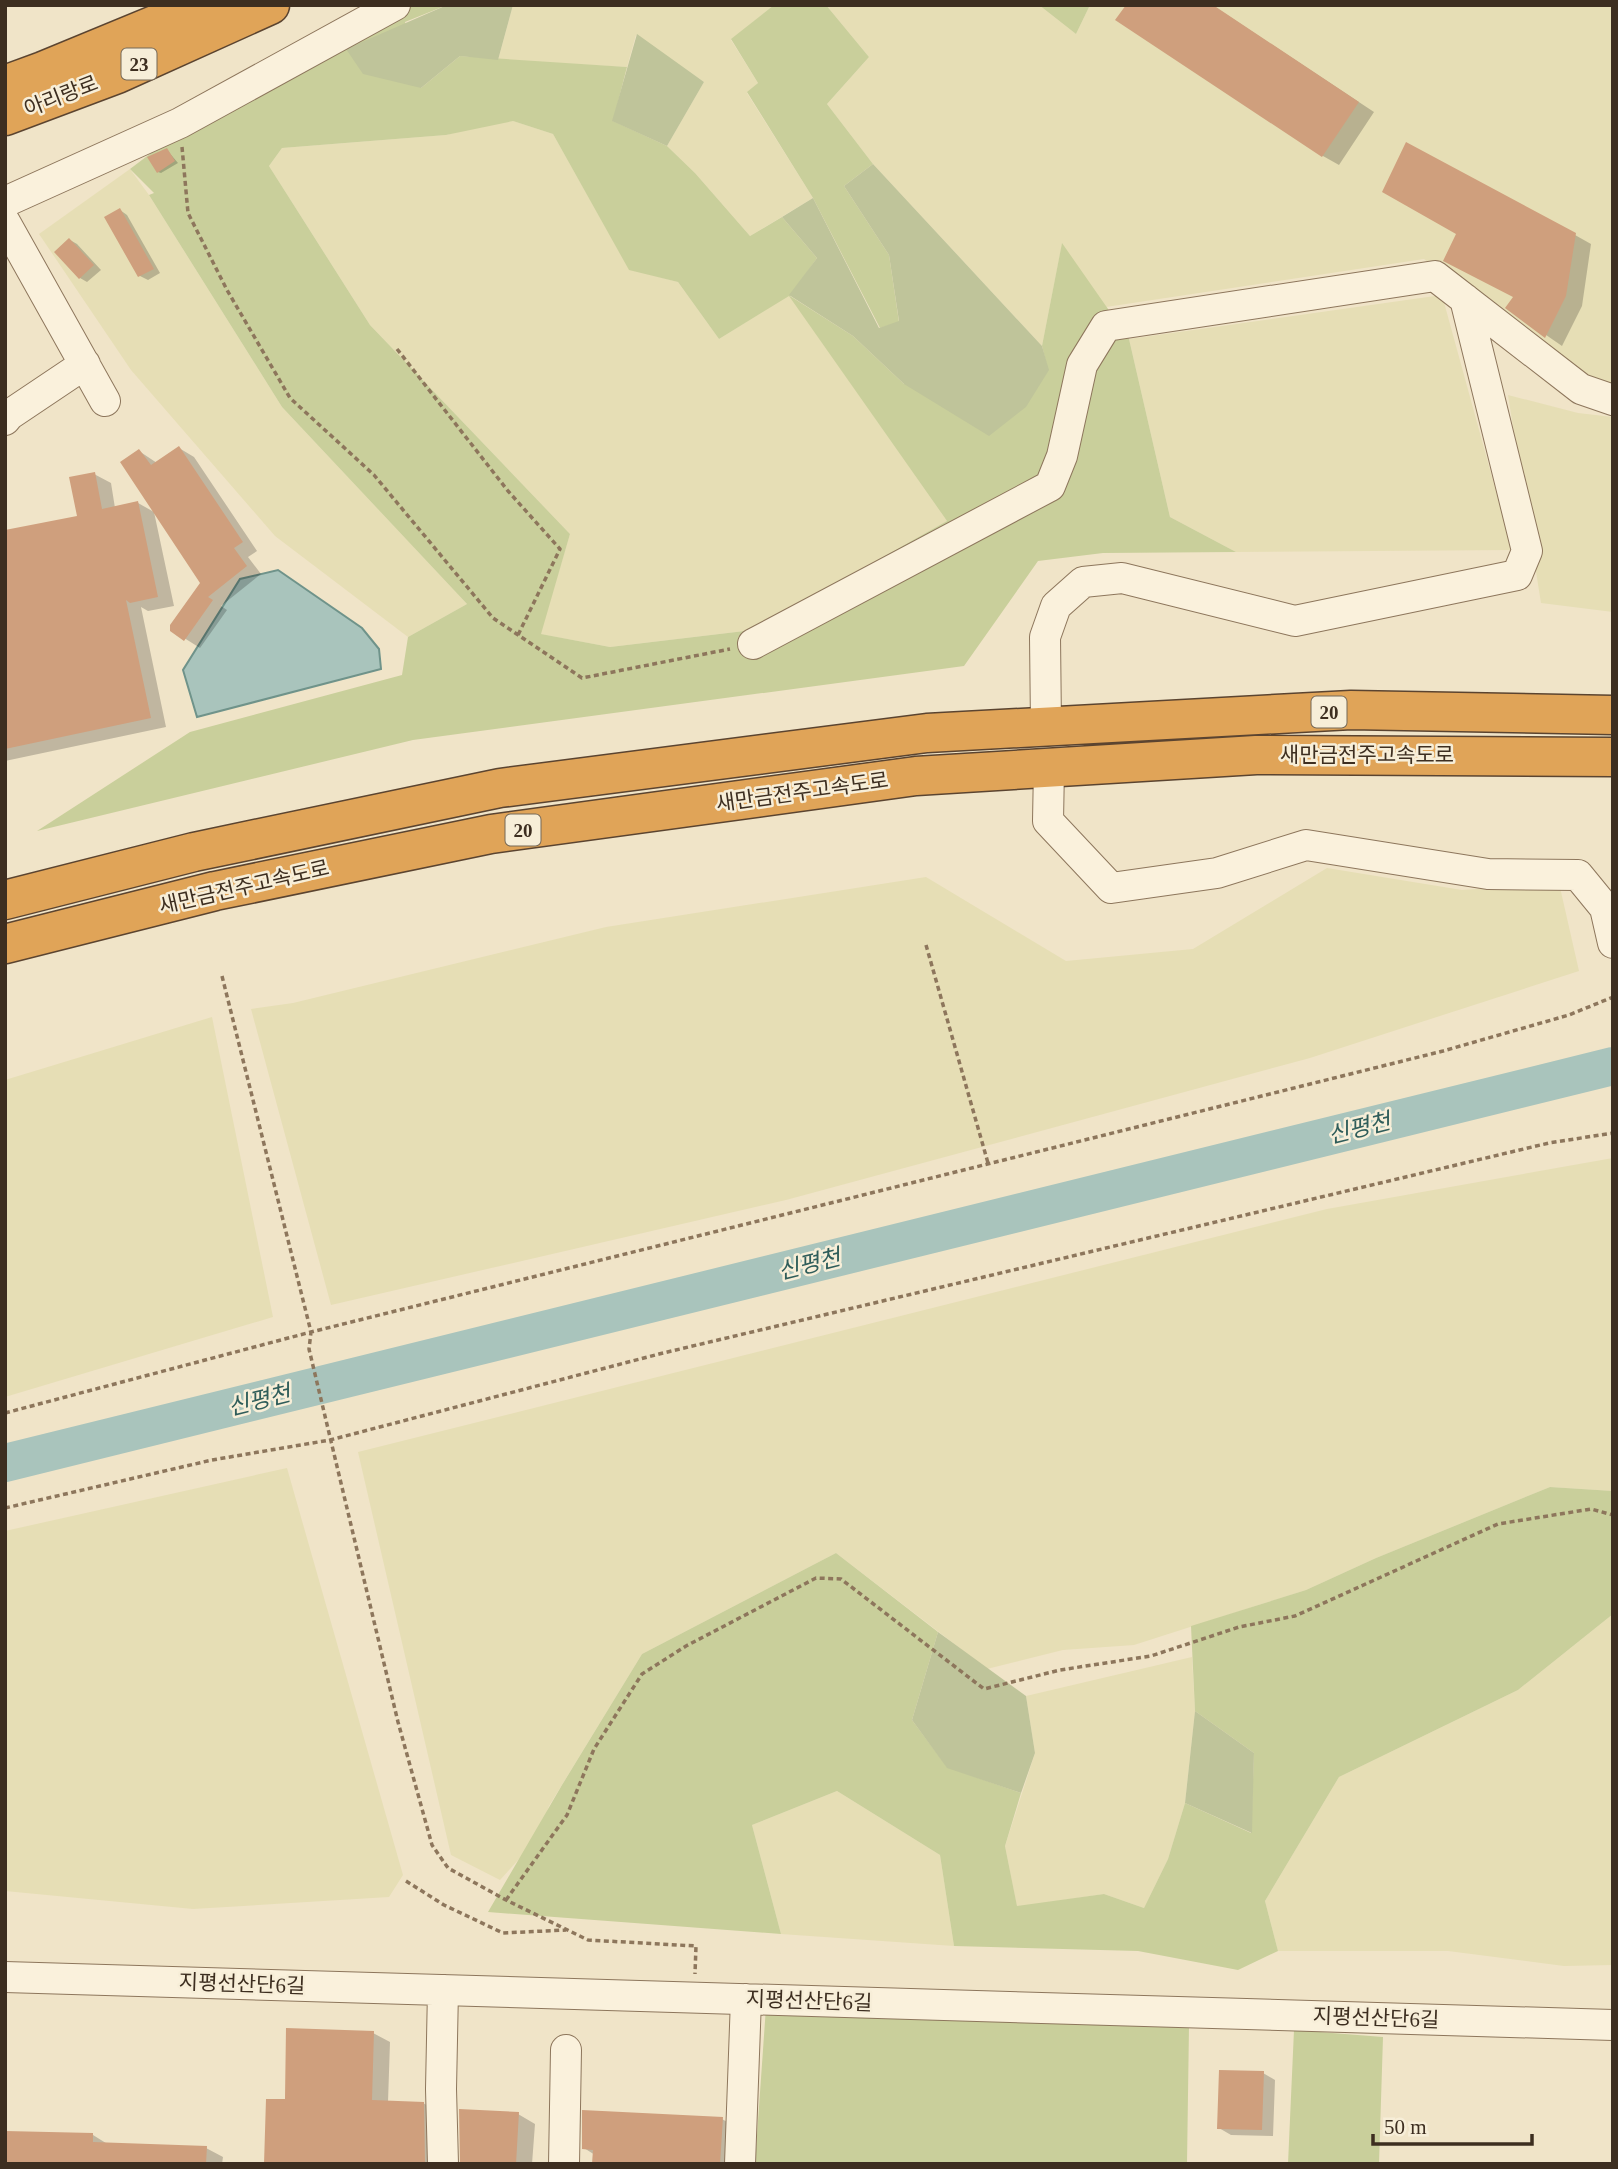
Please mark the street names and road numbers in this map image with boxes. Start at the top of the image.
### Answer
road number: 23 [122,48,156,80]
street label: 아리랑로 [21,71,101,121]
road number: 20 [1312,696,1346,727]
street label: 새만금전주고속도로 [1280,743,1454,767]
street label: 새만금전주고속도로 [714,768,890,816]
road number: 20 [505,814,540,846]
street label: 새만금전주고속도로 [157,856,331,918]
street label: 지평선산단6길 [178,1970,306,1998]
street label: 지평선산단6길 [745,1987,873,2015]
street label: 지평선산단6길 [1312,2004,1440,2032]

